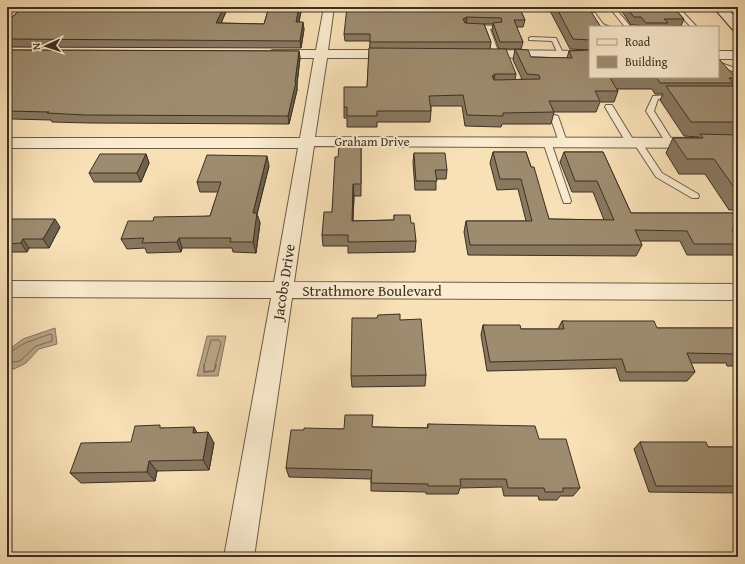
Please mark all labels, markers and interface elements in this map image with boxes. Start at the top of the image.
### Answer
north arrow [26,26,66,66]
legend [589,26,719,78]
text: Road [625,33,651,50]
text: N [28,42,44,51]
text: Building [625,53,668,70]
street label: Graham Drive [334,132,410,151]
street label: Jacobs Drive [267,242,300,323]
street label: Strathmore Boulevard [302,280,442,301]

